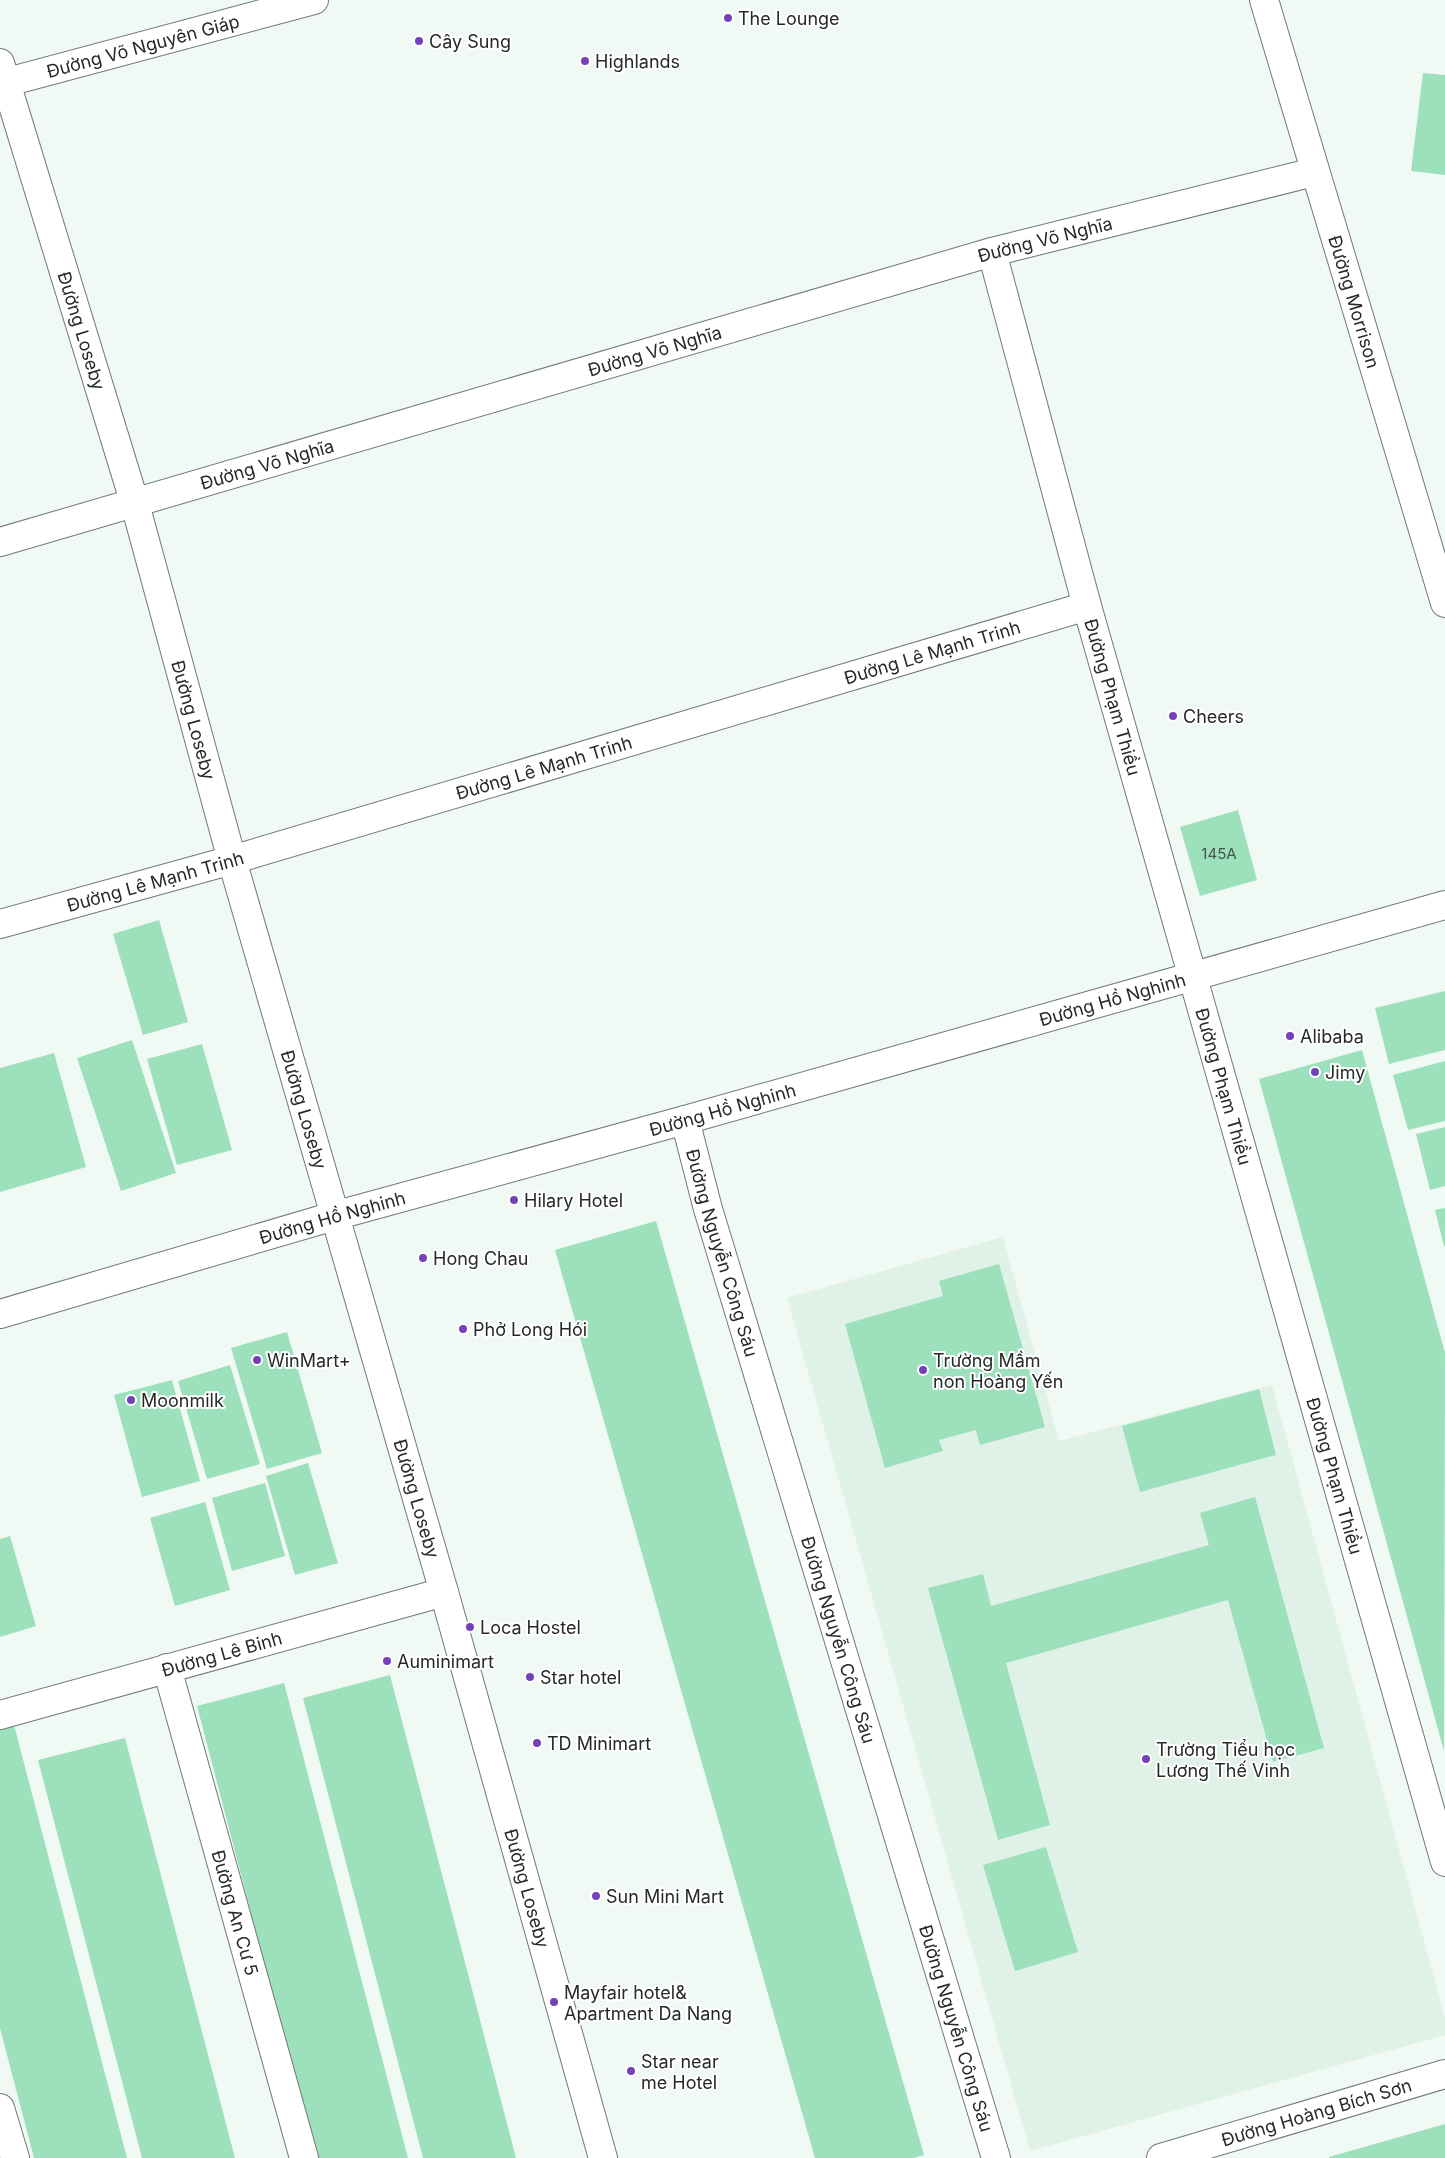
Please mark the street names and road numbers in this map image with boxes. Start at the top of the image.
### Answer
street label: Đường Võ Nguyên Giáp [44,10,242,82]
street label: Đường Võ Nghĩa [975,212,1114,266]
street label: Đường Morrison [1325,233,1384,371]
street label: Đường Loseby [54,269,110,393]
street label: Đường Võ Nghĩa [585,321,724,380]
street label: Đường Võ Nghĩa [198,435,336,493]
street label: Đường Lê Mạnh Trinh [841,616,1023,688]
street label: Đường Phạm Thiều [1081,616,1145,778]
street label: Đường Loseby [168,658,220,782]
street label: Đường Lê Mạnh Trinh [453,731,634,803]
street label: Đường Lê Mạnh Trinh [64,847,246,916]
street label: Đường Hồ Nghinh [1037,968,1188,1030]
street label: Đường Phạm Thiều [1192,1006,1256,1167]
street label: Đường Loseby [277,1048,331,1171]
street label: Đường Hồ Nghinh [647,1079,798,1140]
street label: Đường Nguyễn Công Sáu [682,1147,763,1359]
street label: Đường Hồ Nghinh [256,1186,408,1248]
street label: Đường Phạm Thiều [1303,1395,1367,1557]
street label: Đường Loseby [390,1437,444,1560]
street label: Đường Nguyễn Công Sáu [797,1534,880,1746]
street label: Đường Lê Binh [159,1627,284,1680]
street label: Đường Loseby [501,1826,554,1950]
street label: Đường An Cư 5 [208,1847,263,1978]
street label: Đường Nguyễn Công Sáu [915,1922,998,2134]
street label: Đường Hoàng Bích Sơn [1219,2074,1414,2150]

